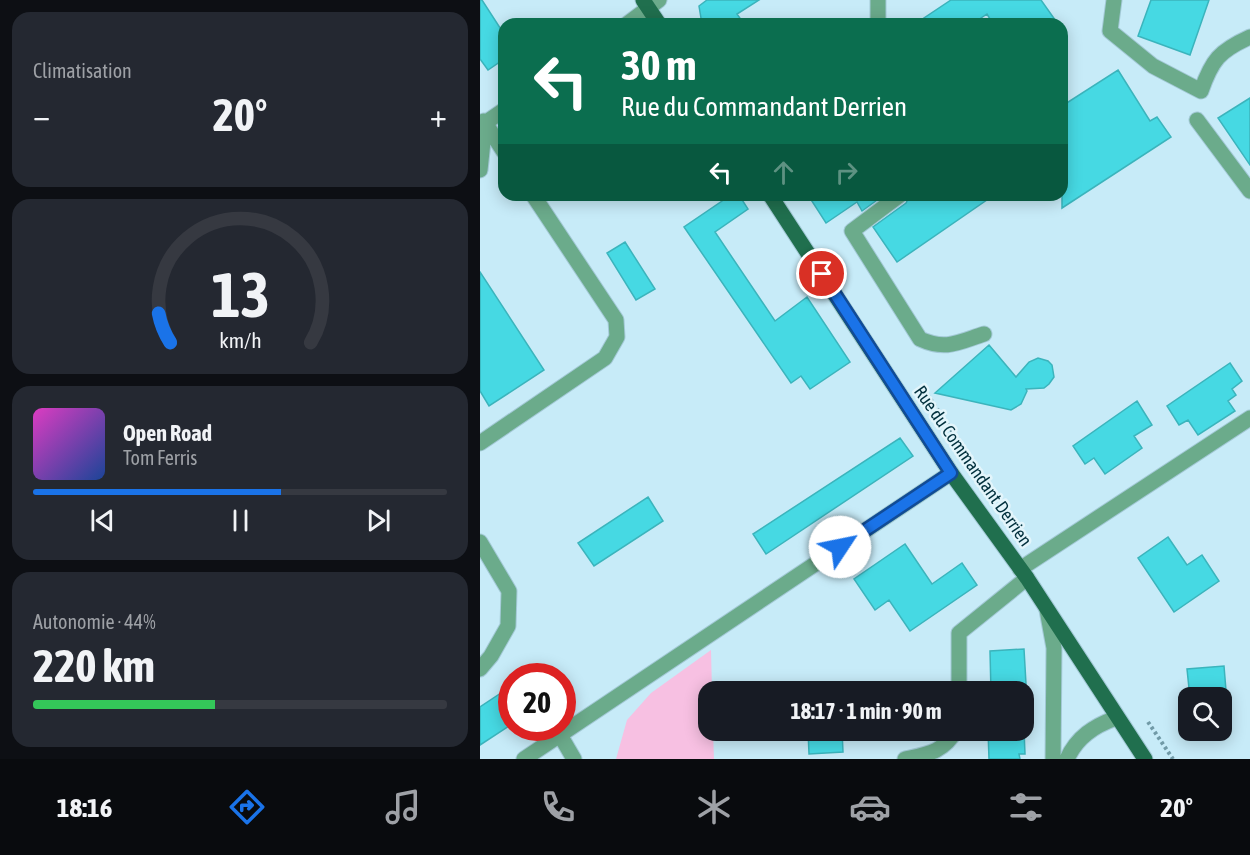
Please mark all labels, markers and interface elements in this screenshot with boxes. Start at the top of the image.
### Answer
text: 30 m [621,41,696,89]
icon: left [522,42,600,120]
text: Climatisation [33,59,132,82]
text: 20° [213,89,267,141]
text: Rue du Commandant Derrien [621,91,907,122]
text: − [33,96,50,134]
text: + [430,96,447,134]
icon: left [704,156,737,189]
icon: ahead [767,156,800,189]
icon: right [830,156,863,189]
pin [796,248,847,299]
icon: arrive [805,257,838,290]
text: 13 [211,259,269,330]
text: km/h [219,329,261,354]
street label: Rue du Commandant Derrien [910,382,1037,550]
text: Open Road [123,420,212,446]
text: Tom Ferris [123,446,197,469]
icon: previous [86,504,119,537]
icon: pause [224,504,257,537]
icon: next [362,504,395,537]
position arrow [808,515,872,579]
text: Autonomie · 44% [33,610,156,633]
text: 220 km [33,640,155,692]
speed limit sign: 20 [498,663,576,741]
map controls [1178,687,1232,741]
button: search [1178,687,1232,741]
text: 18:17 · 1 min · 90 m [790,698,942,724]
icon: directions [226,786,268,828]
icon: music [382,786,424,828]
icon: phone [537,786,579,828]
icon: climate [693,786,735,828]
icon: car [849,786,891,828]
icon: filters [1005,786,1047,828]
text: 18:16 [57,792,112,823]
text: 20° [1160,792,1193,823]

